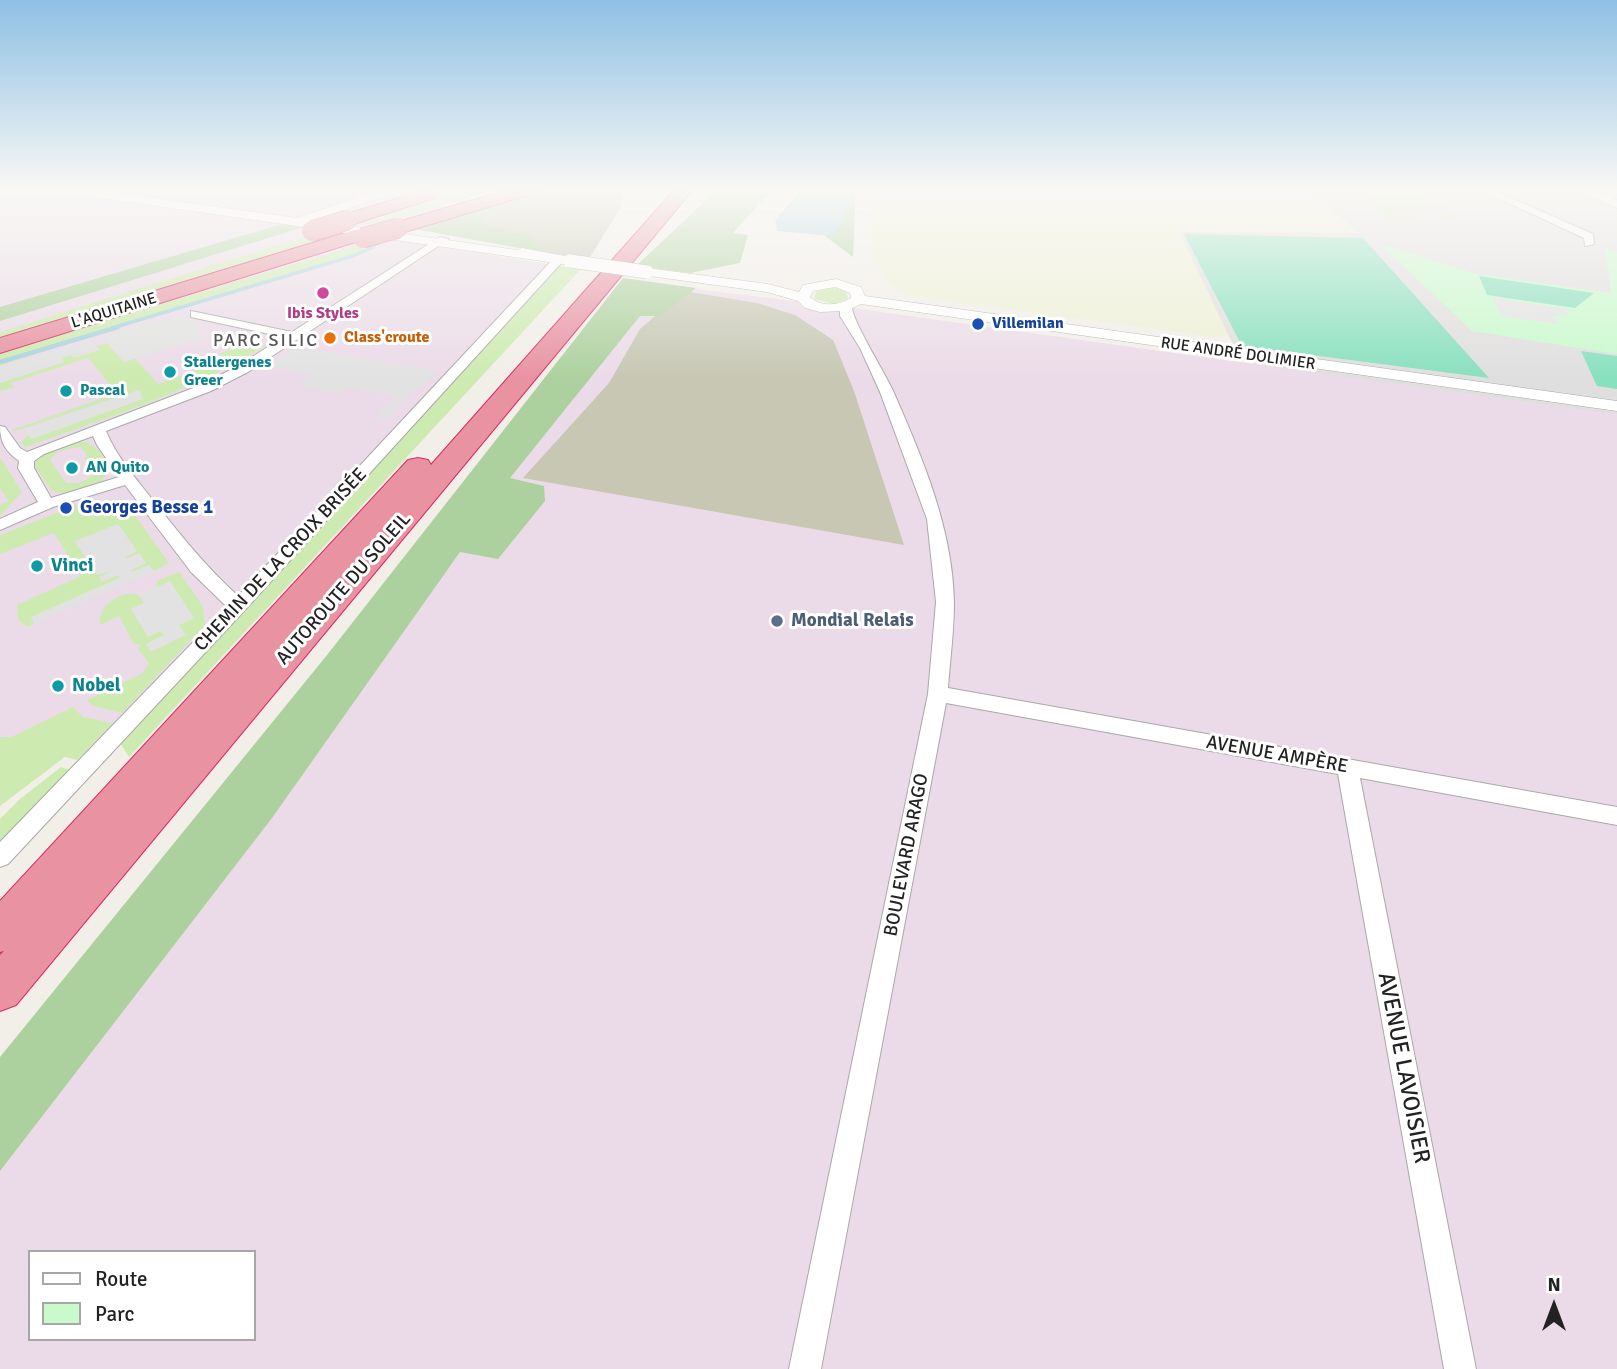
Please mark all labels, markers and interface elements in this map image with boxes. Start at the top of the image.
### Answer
marker: Ibis Styles [315,285,331,301]
street label: L'AQUITAINE [69,289,159,333]
place label: Ibis Styles [287,304,359,324]
place label: Villemilan [992,314,1064,334]
marker: Villemilan [970,316,986,332]
place label: Class'croute [344,328,430,348]
district label: PARC SILIC [214,330,318,352]
marker: Class'croute [322,330,338,346]
street label: RUE ANDRÉ DOLIMIER [1159,334,1317,374]
place label: Stallergenes Greer [184,353,271,391]
marker: Stallergenes Greer [162,364,178,380]
place label: Pascal [80,381,125,401]
marker: Pascal [58,383,74,399]
place label: AN Quito [86,458,149,478]
marker: AN Quito [64,460,80,476]
street label: CHEMIN DE LA CROIX BRISÉE [190,464,372,656]
place label: Georges Besse 1 [80,497,213,519]
marker: Georges Besse 1 [58,500,74,516]
street label: AUTOROUTE DU SOLEIL [272,508,416,670]
place label: Vinci [51,555,93,577]
marker: Vinci [29,558,45,574]
place label: Mondial Relais [791,610,914,632]
marker: Mondial Relais [769,613,785,629]
place label: Nobel [72,675,121,697]
marker: Nobel [50,678,66,694]
street label: AVENUE AMPÈRE [1204,731,1350,779]
street label: BOULEVARD ARAGO [880,772,934,938]
street label: AVENUE LAVOISIER [1371,970,1435,1166]
legend [28,1250,256,1341]
text: Route [95,1266,147,1292]
north arrow [1519,1271,1589,1341]
text: N [1547,1273,1561,1297]
text: Parc [95,1301,134,1327]

